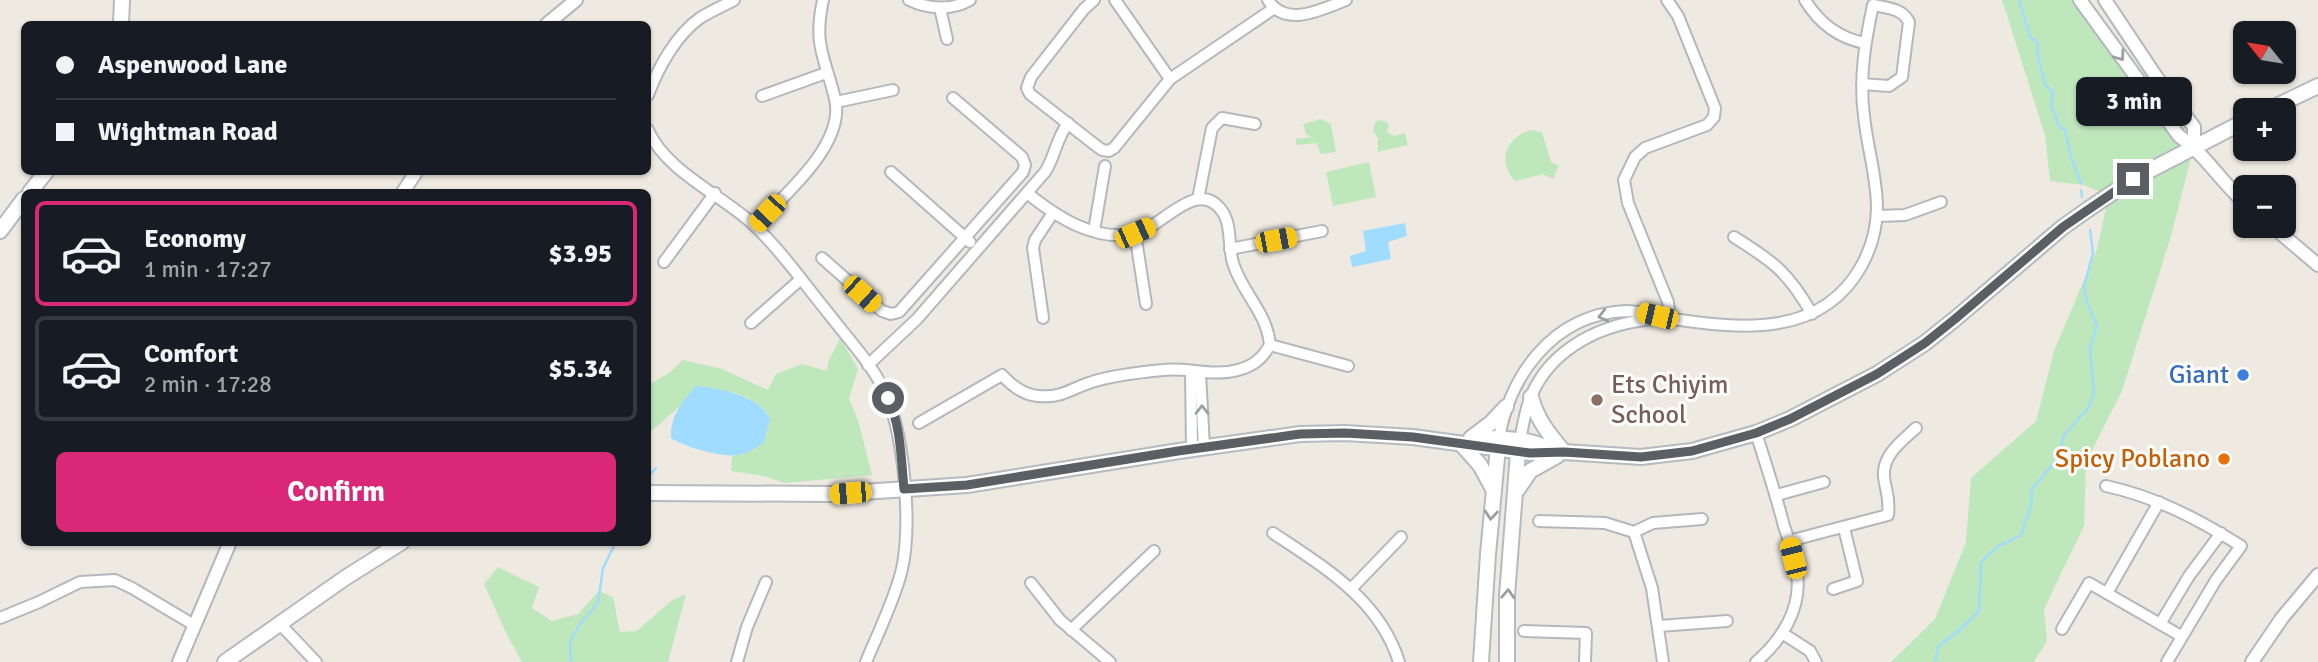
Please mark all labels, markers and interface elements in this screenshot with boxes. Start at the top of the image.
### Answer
north arrow [2233,21,2296,84]
map controls [2233,21,2296,238]
one-way arrow [2112,48,2124,61]
text: Aspenwood Lane [98,49,287,81]
callout: 3 min [2075,78,2191,127]
text: 3 min [2106,87,2162,116]
button: + [2233,98,2296,161]
text: Wightman Road [98,116,278,148]
route end [2117,163,2149,195]
button: − [2233,175,2296,238]
car [745,190,790,236]
car [1112,215,1159,251]
icon: car [60,222,123,285]
text: Economy [144,223,246,255]
car [1254,226,1299,254]
text: $3.95 [548,238,612,270]
text: 1 min · 17:27 [144,255,272,284]
car [840,272,885,316]
car [1635,301,1680,331]
one-way arrow [1597,308,1609,322]
icon: car [60,337,123,400]
text: Comfort [144,338,238,370]
text: $5.34 [548,353,612,385]
place label: Giant [2169,359,2229,391]
marker: Giant [2235,367,2251,383]
place label: Ets Chiyim School [1611,369,1729,431]
text: 2 min · 17:28 [144,370,272,399]
route start [872,382,904,414]
marker: Ets Chiyim School [1589,392,1605,408]
one-way arrow [1194,404,1210,415]
place label: Spicy Poblano [2055,443,2210,475]
marker: Spicy Poblano [2216,451,2232,467]
button: Confirm [56,452,616,532]
car [829,481,872,505]
one-way arrow [1484,510,1499,521]
car [1778,535,1809,581]
one-way arrow [1500,588,1515,599]

